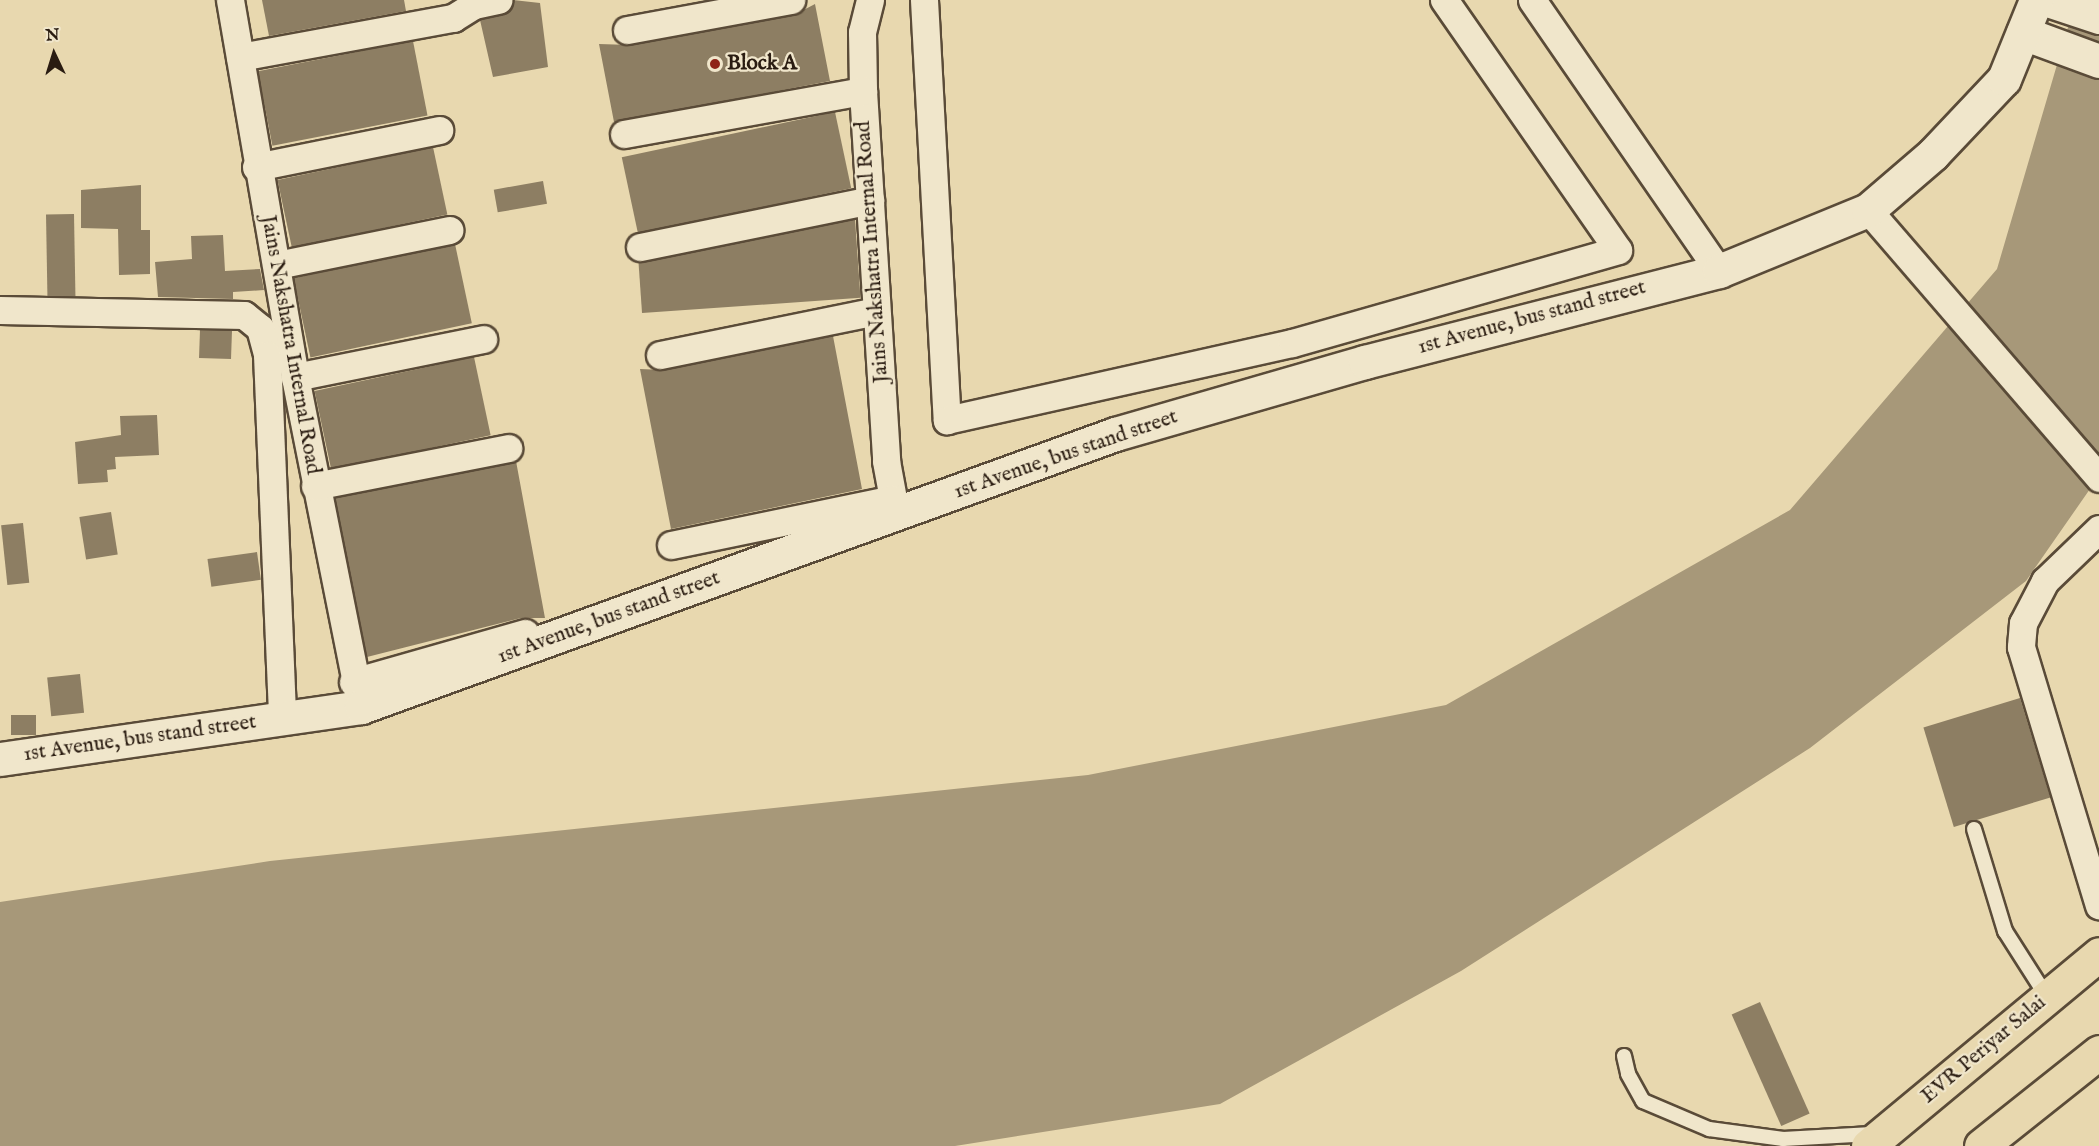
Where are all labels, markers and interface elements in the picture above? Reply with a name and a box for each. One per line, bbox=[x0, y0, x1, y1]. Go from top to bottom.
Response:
north arrow bbox=[24, 24, 84, 84]
text: N bbox=[45, 26, 60, 47]
place label: Block A bbox=[727, 51, 797, 77]
marker: Block A bbox=[708, 57, 722, 71]
street label: Jains Nakshatra Internal Road bbox=[851, 120, 895, 384]
street label: Jains Nakshatra Internal Road bbox=[255, 213, 325, 477]
street label: 1st Avenue, bus stand street bbox=[1415, 275, 1649, 361]
street label: 1st Avenue, bus stand street bbox=[951, 405, 1181, 505]
street label: 1st Avenue, bus stand street bbox=[494, 566, 724, 670]
street label: 1st Avenue, bus stand street bbox=[22, 710, 258, 768]
street label: EVR Periyar Salai bbox=[1916, 990, 2052, 1110]

